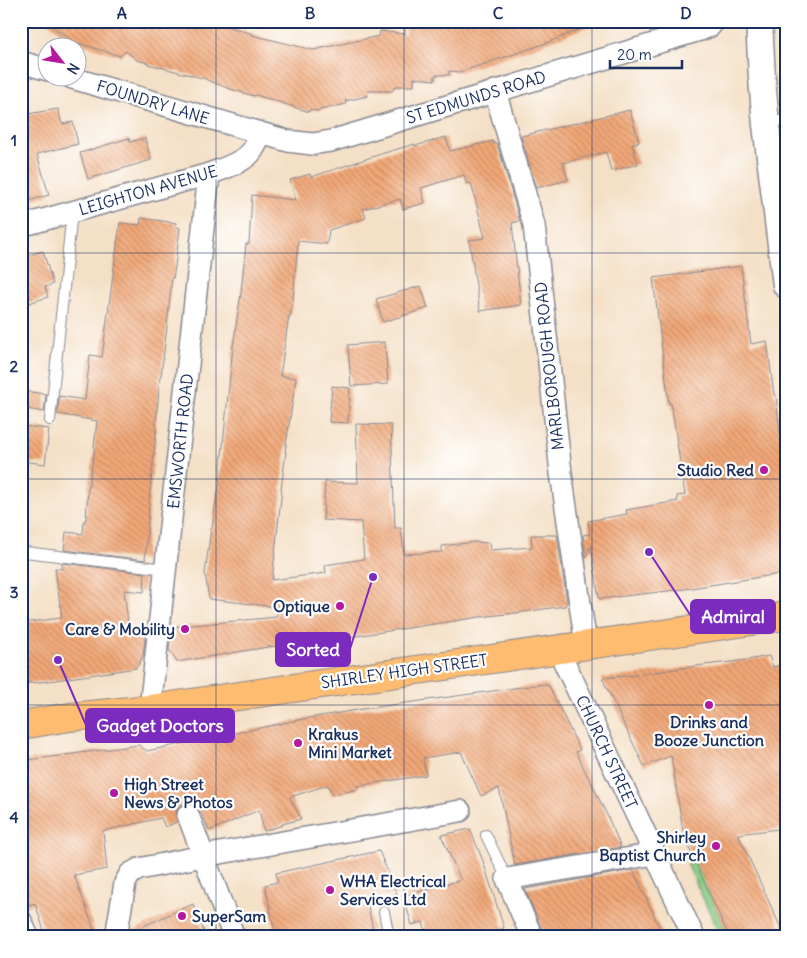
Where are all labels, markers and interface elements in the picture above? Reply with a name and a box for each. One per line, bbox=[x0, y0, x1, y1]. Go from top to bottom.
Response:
text: A bbox=[117, 3, 127, 23]
text: B bbox=[305, 3, 316, 23]
text: C bbox=[493, 3, 504, 23]
text: D bbox=[680, 3, 692, 23]
north arrow bbox=[38, 38, 88, 88]
scale bar bbox=[610, 38, 682, 70]
text: 20 m bbox=[617, 45, 652, 64]
text: N bbox=[63, 60, 83, 77]
street label: ST EDMUNDS ROAD bbox=[404, 66, 548, 128]
street label: FOUNDRY LANE bbox=[94, 75, 212, 129]
text: 1 bbox=[11, 130, 17, 150]
street label: LEIGHTON AVENUE bbox=[76, 161, 220, 219]
street label: MARLBOROUGH ROAD bbox=[530, 281, 568, 451]
text: 2 bbox=[10, 356, 19, 376]
street label: EMSWORTH ROAD bbox=[163, 372, 197, 510]
place label: Studio Red bbox=[677, 460, 755, 480]
marker: Studio Red bbox=[758, 464, 770, 476]
text: 3 bbox=[9, 582, 19, 602]
place label: Optique bbox=[273, 596, 330, 617]
marker: Optique bbox=[334, 600, 346, 612]
callout: Admiral bbox=[691, 600, 775, 633]
text: Admiral bbox=[701, 605, 765, 628]
place label: Care & Mobility bbox=[65, 619, 175, 640]
marker: Care & Mobility bbox=[179, 623, 191, 635]
callout: Sorted bbox=[276, 633, 350, 666]
text: Sorted bbox=[286, 638, 340, 661]
street label: SHIRLEY HIGH STREET bbox=[319, 649, 489, 693]
street label: CHURCH STREET bbox=[572, 692, 642, 812]
marker: Drinks and Booze Junction bbox=[703, 699, 715, 711]
callout: Gadget Doctors bbox=[86, 709, 234, 742]
place label: Drinks and Booze Junction bbox=[654, 712, 764, 750]
text: Gadget Doctors bbox=[96, 714, 224, 737]
place label: Krakus Mini Market bbox=[308, 724, 392, 762]
marker: Krakus Mini Market bbox=[292, 737, 304, 749]
place label: High Street News & Photos bbox=[124, 774, 233, 812]
marker: High Street News & Photos bbox=[108, 787, 120, 799]
text: 4 bbox=[9, 807, 19, 827]
place label: Shirley Baptist Church bbox=[599, 827, 706, 866]
marker: Shirley Baptist Church bbox=[710, 840, 722, 852]
place label: WHA Electrical Services Ltd bbox=[340, 871, 446, 909]
marker: WHA Electrical Services Ltd bbox=[324, 884, 336, 896]
place label: SuperSam bbox=[192, 906, 266, 927]
marker: SuperSam bbox=[176, 910, 188, 922]

